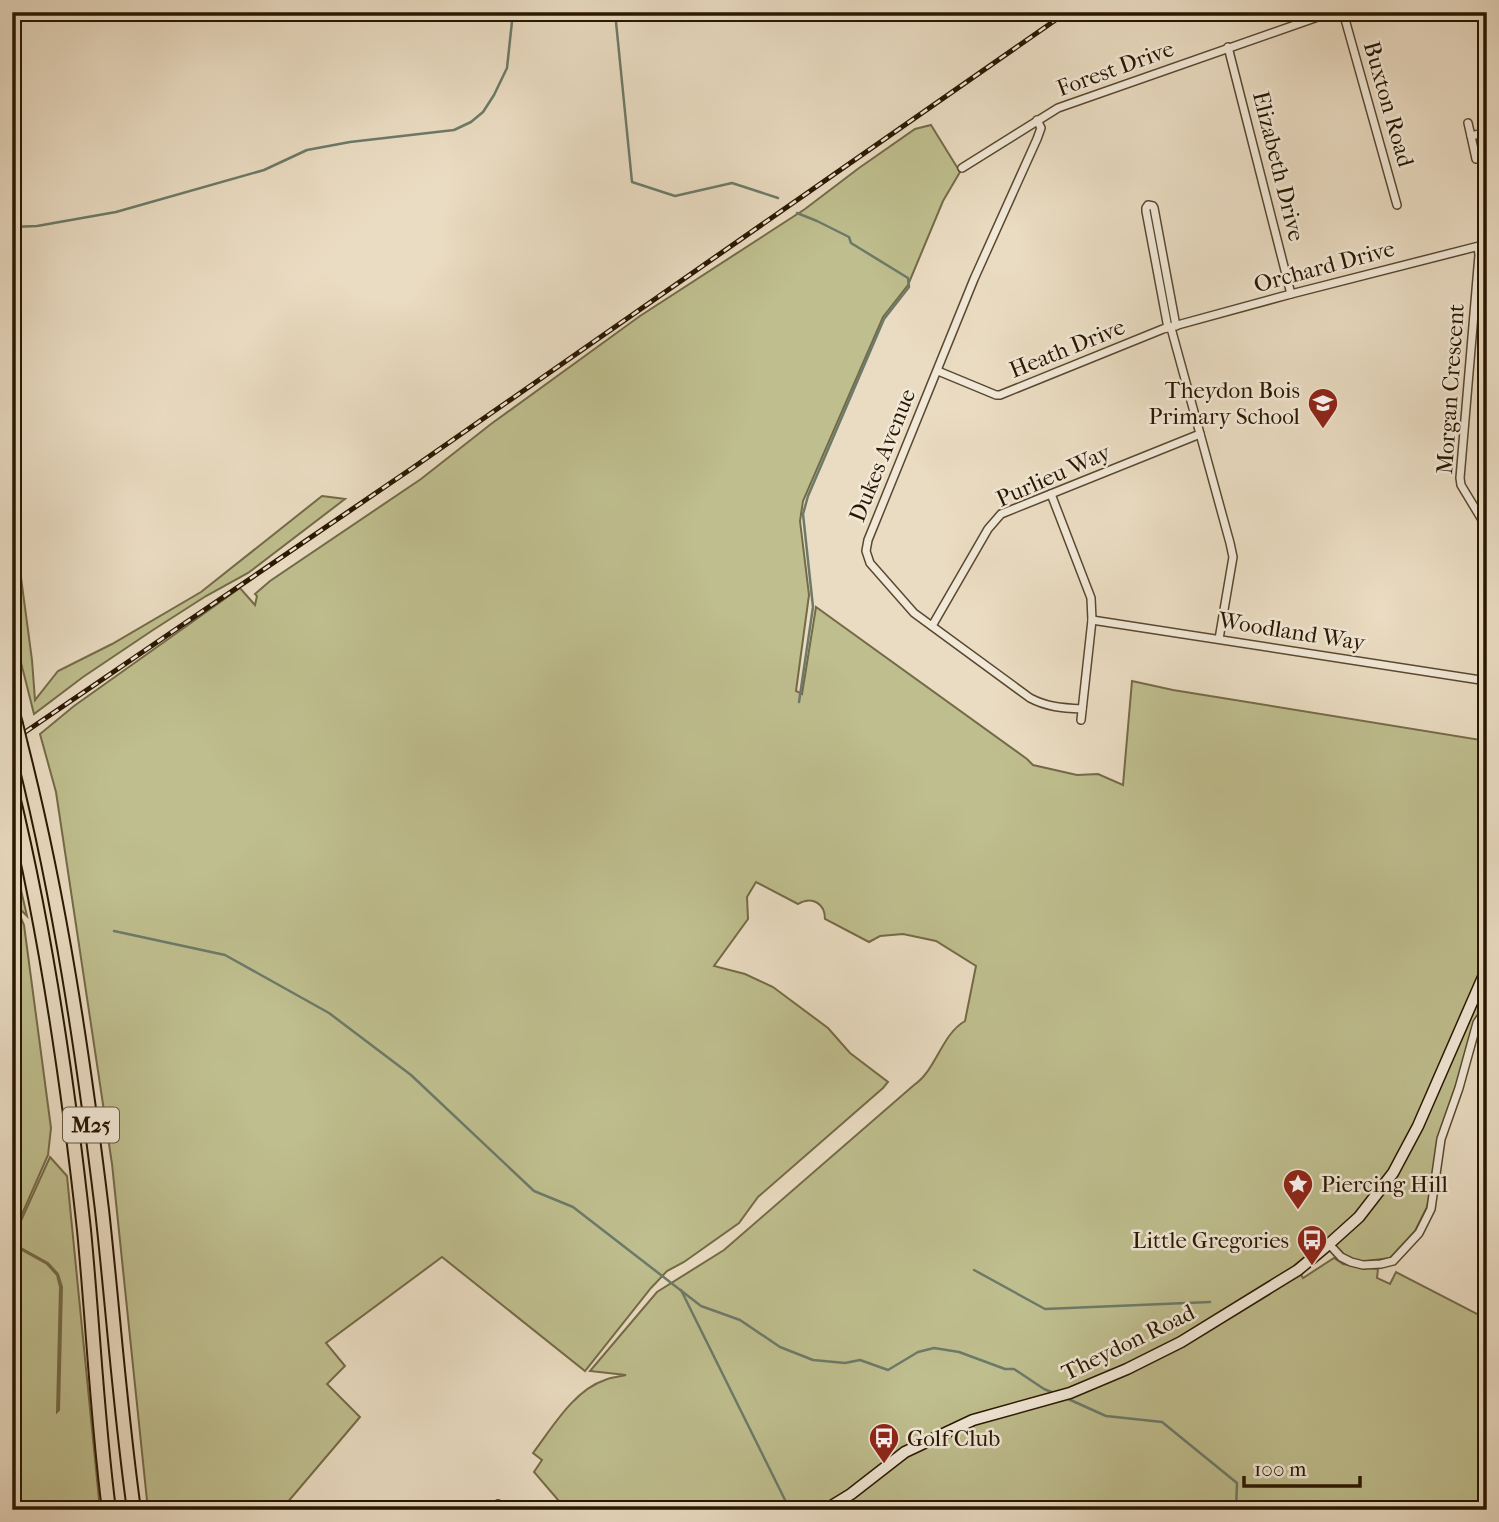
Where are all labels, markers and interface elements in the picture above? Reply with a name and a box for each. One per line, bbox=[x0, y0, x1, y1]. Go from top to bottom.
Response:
street label: Forest Drive bbox=[1053, 35, 1177, 102]
street label: Buxton Road bbox=[1358, 38, 1419, 170]
street label: Elizabeth Drive bbox=[1247, 88, 1310, 244]
street label: Orchard Drive bbox=[1251, 235, 1397, 298]
street label: Morgan Crescent bbox=[1431, 303, 1470, 475]
street label: Heath Drive bbox=[1005, 313, 1129, 384]
place label: Theydon Bois Primary School bbox=[1149, 377, 1301, 430]
street label: Dukes Avenue bbox=[844, 385, 921, 526]
school or university icon: Theydon Bois Primary School bbox=[1306, 386, 1340, 430]
street label: Purlieu Way bbox=[992, 438, 1115, 513]
street label: Woodland Way bbox=[1216, 606, 1368, 657]
road number: M25 bbox=[63, 1108, 119, 1142]
place icon: Piercing Hill bbox=[1281, 1167, 1315, 1211]
place label: Piercing Hill bbox=[1321, 1171, 1448, 1198]
bus stop icon: Little Gregories bbox=[1295, 1223, 1329, 1267]
place label: Little Gregories bbox=[1132, 1227, 1289, 1254]
street label: Theydon Road bbox=[1057, 1298, 1200, 1386]
bus stop icon: Golf Club bbox=[867, 1421, 901, 1465]
place label: Golf Club bbox=[907, 1425, 1000, 1452]
scale bar bbox=[1244, 1445, 1359, 1489]
text: 100 m bbox=[1254, 1457, 1307, 1481]

